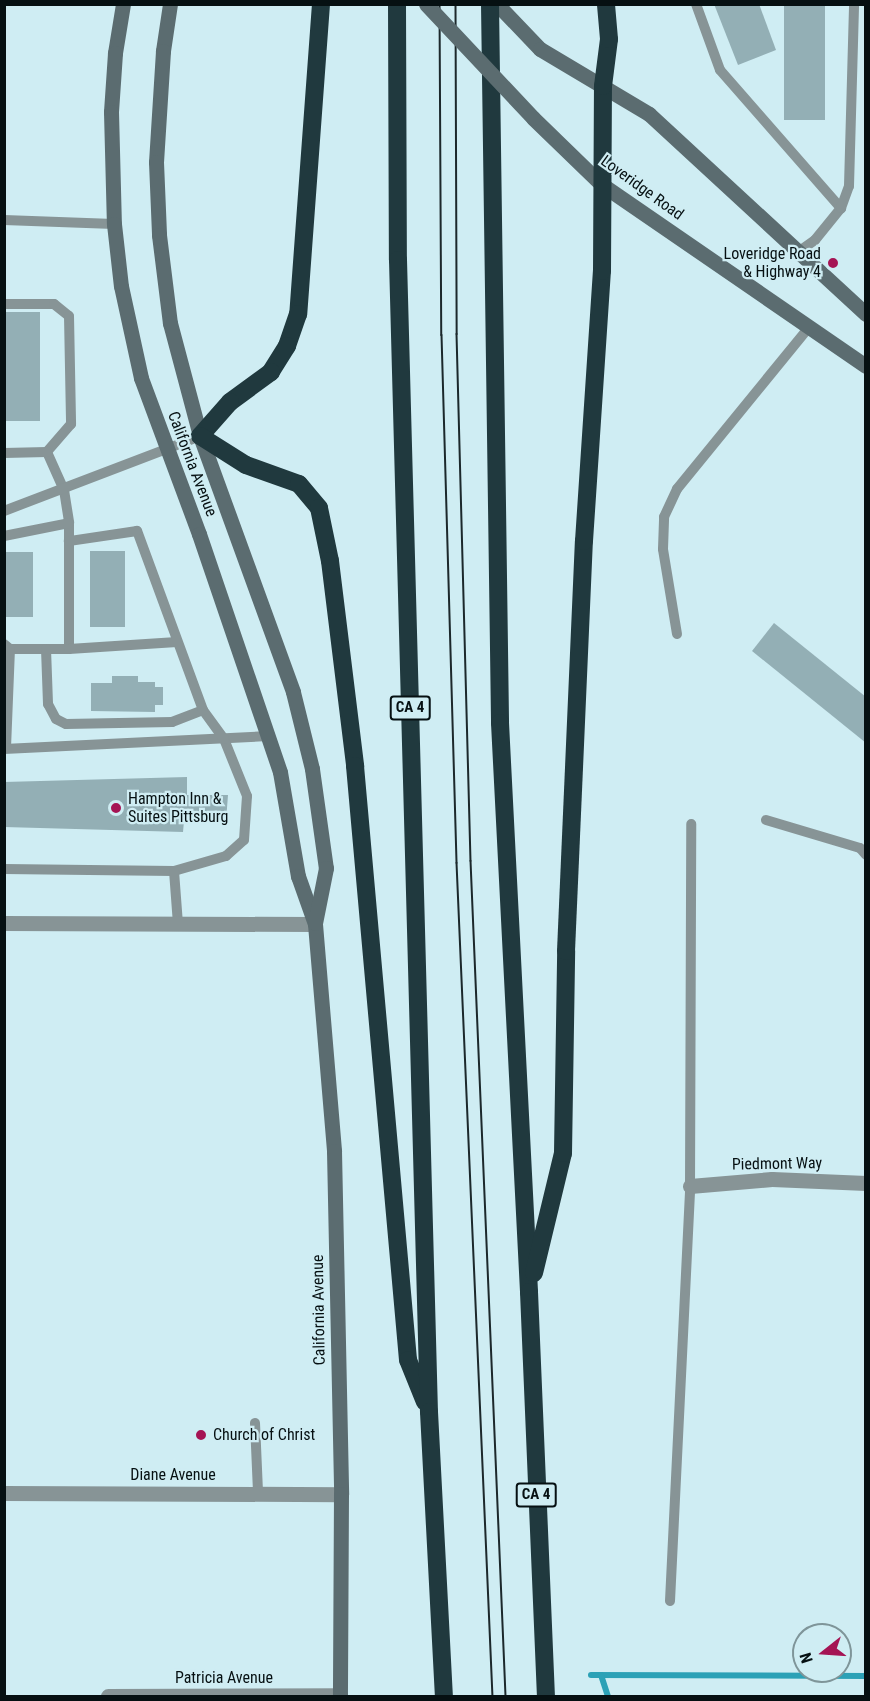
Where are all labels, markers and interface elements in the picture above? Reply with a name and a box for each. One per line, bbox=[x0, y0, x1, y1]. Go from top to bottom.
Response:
street label: Loveridge Road bbox=[597, 152, 687, 224]
place label: Loveridge Road & Highway 4 bbox=[724, 244, 821, 282]
marker: Loveridge Road & Highway 4 bbox=[826, 256, 840, 270]
street label: California Avenue bbox=[163, 409, 221, 519]
road number: CA 4 bbox=[389, 696, 431, 720]
place label: Hampton Inn & Suites Pittsburg bbox=[128, 789, 228, 827]
marker: Hampton Inn & Suites Pittsburg bbox=[109, 801, 123, 815]
street label: Piedmont Way bbox=[732, 1154, 822, 1174]
street label: California Avenue bbox=[308, 1254, 330, 1366]
place label: Church of Christ bbox=[213, 1425, 315, 1445]
marker: Church of Christ bbox=[194, 1428, 208, 1442]
street label: Diane Avenue bbox=[130, 1465, 216, 1485]
road number: CA 4 bbox=[515, 1483, 557, 1507]
north arrow bbox=[792, 1623, 852, 1683]
text: N bbox=[796, 1650, 817, 1665]
street label: Patricia Avenue bbox=[175, 1668, 273, 1688]

